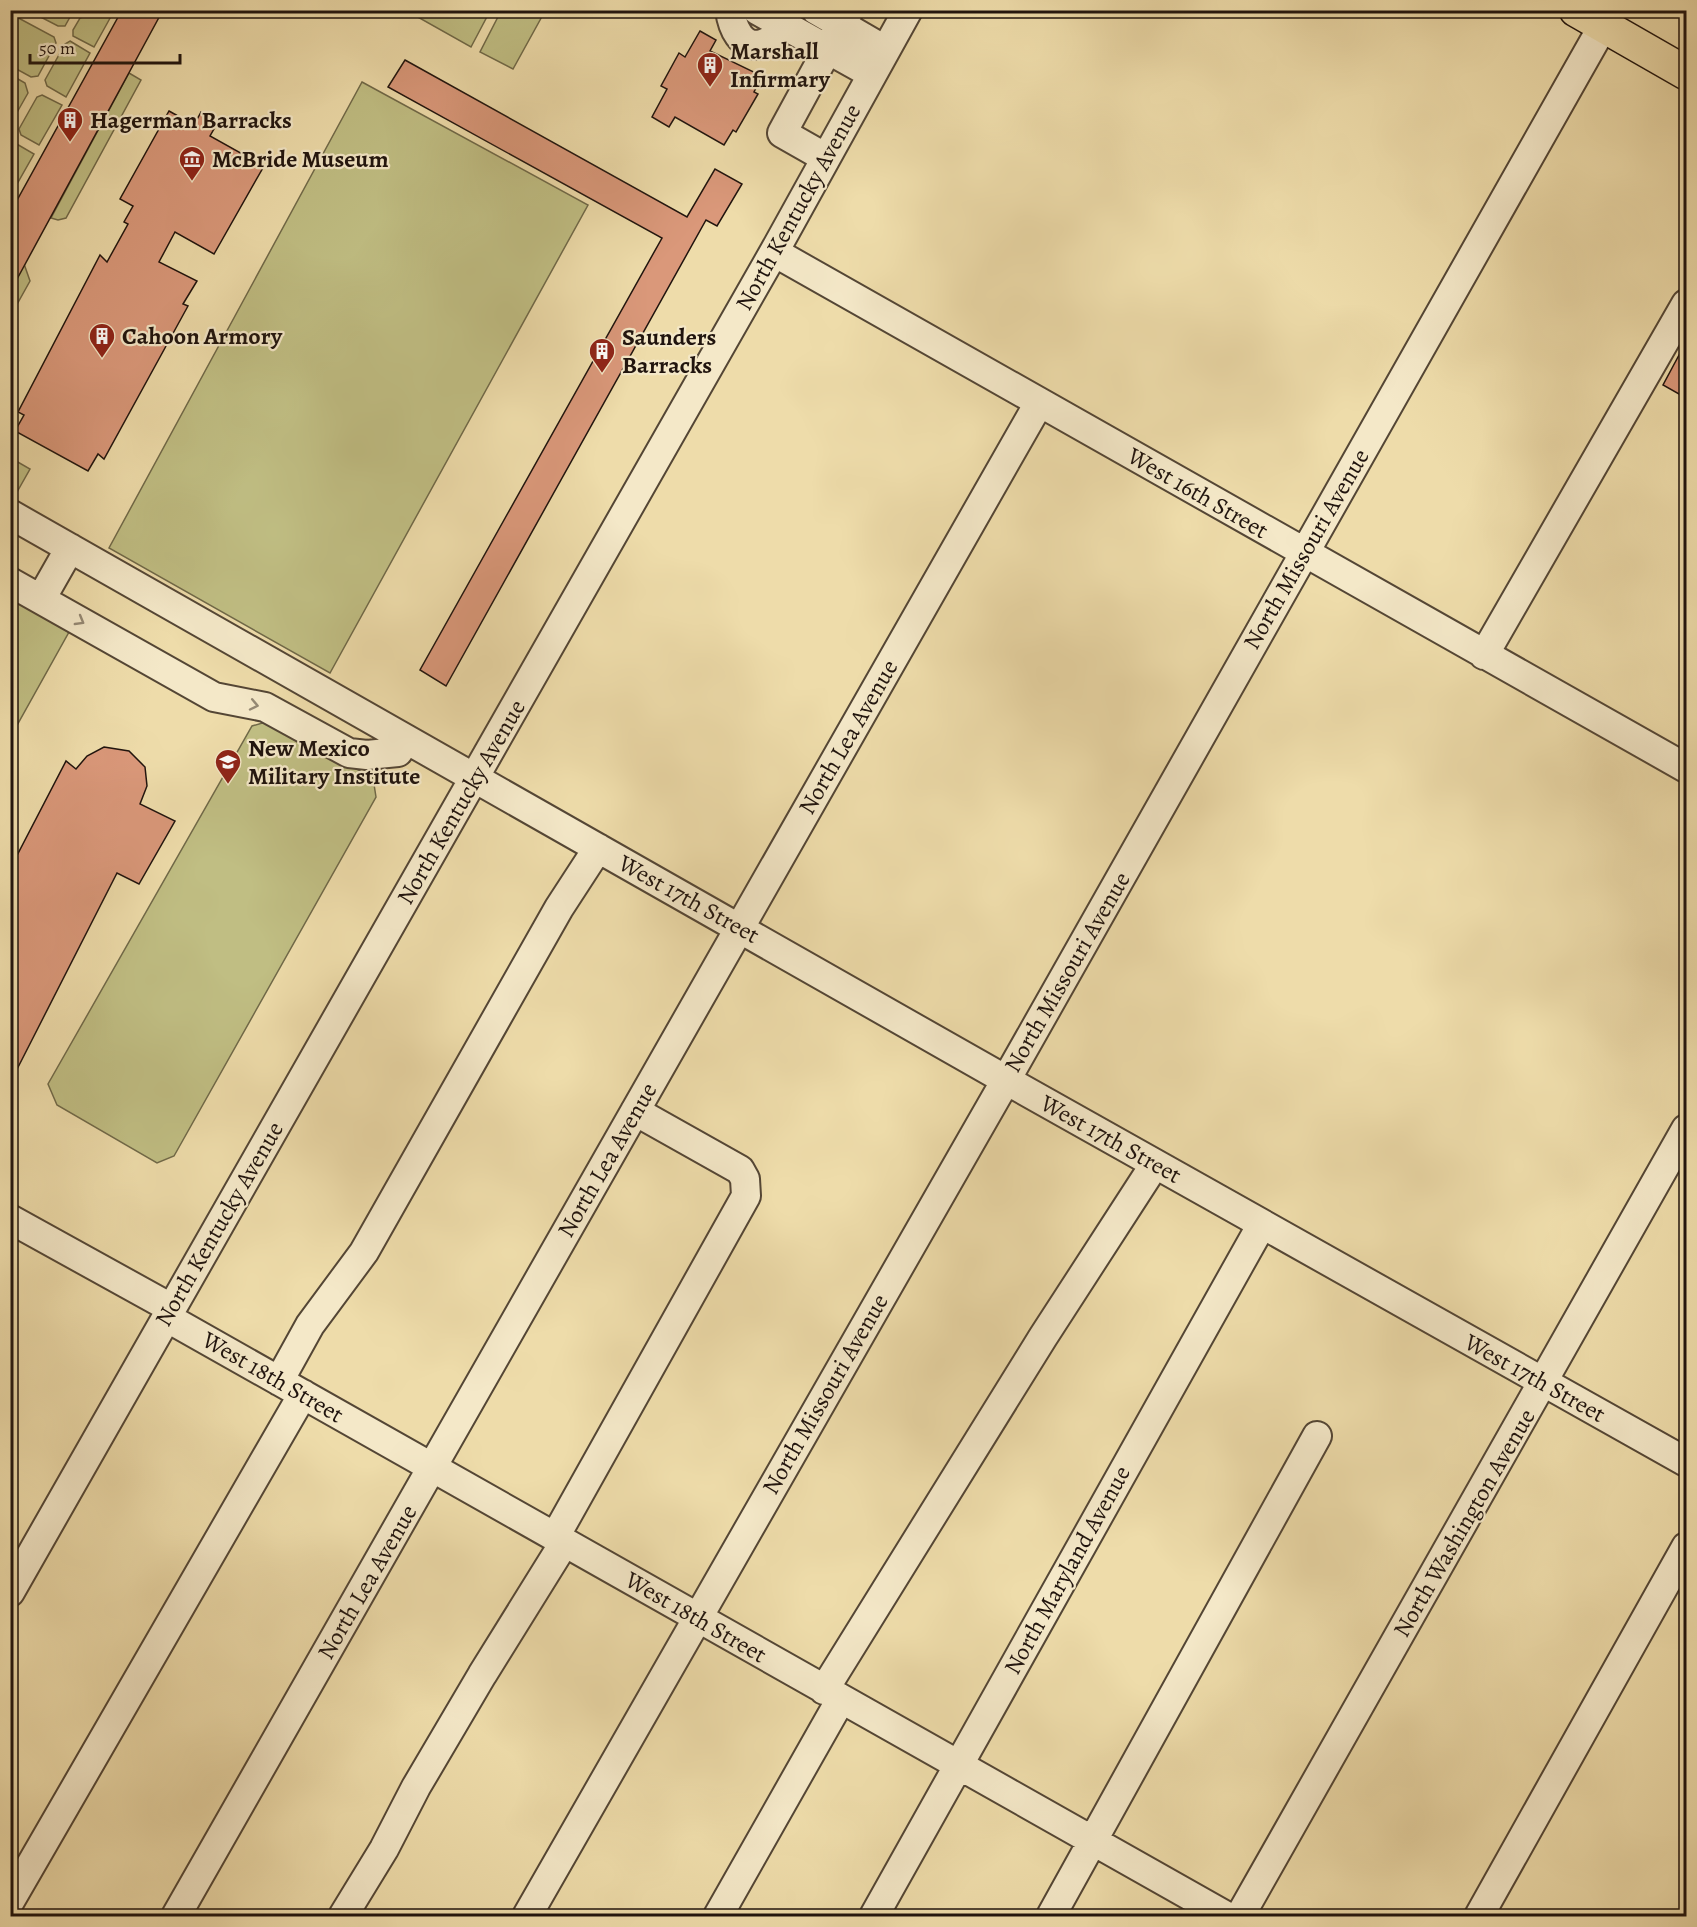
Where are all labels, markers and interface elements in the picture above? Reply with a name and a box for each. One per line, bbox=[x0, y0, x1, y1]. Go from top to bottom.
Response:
scale bar bbox=[30, 27, 180, 65]
place label: Marshall Infirmary bbox=[730, 35, 831, 95]
text: 50 m bbox=[39, 36, 75, 60]
building icon: Marshall Infirmary bbox=[695, 50, 725, 88]
street label: North Kentucky Avenue bbox=[728, 98, 868, 316]
place label: Hagerman Barracks bbox=[90, 104, 292, 136]
building icon: Hagerman Barracks bbox=[55, 105, 85, 143]
place label: McBride Museum bbox=[212, 143, 389, 175]
museum icon: McBride Museum bbox=[177, 144, 207, 182]
place label: Cahoon Armory bbox=[122, 320, 283, 352]
building icon: Cahoon Armory bbox=[87, 321, 117, 359]
place label: Saunders Barracks bbox=[622, 321, 716, 381]
building icon: Saunders Barracks bbox=[587, 336, 617, 374]
street label: West 16th Street bbox=[1121, 439, 1274, 546]
street label: North Missouri Avenue bbox=[1235, 443, 1377, 655]
one-way arrow bbox=[74, 614, 84, 625]
street label: North Lea Avenue bbox=[791, 654, 905, 820]
street label: North Kentucky Avenue bbox=[389, 694, 533, 910]
one-way arrow bbox=[249, 698, 259, 711]
place label: New Mexico Military Institute bbox=[248, 732, 420, 792]
school or university icon: New Mexico Military Institute bbox=[213, 747, 243, 785]
street label: West 17th Street bbox=[612, 847, 765, 951]
street label: North Missouri Avenue bbox=[996, 866, 1138, 1078]
street label: North Lea Avenue bbox=[550, 1077, 664, 1243]
street label: West 17th Street bbox=[1034, 1087, 1187, 1191]
street label: North Kentucky Avenue bbox=[147, 1116, 291, 1332]
street label: North Missouri Avenue bbox=[754, 1288, 896, 1500]
street label: West 18th Street bbox=[196, 1323, 349, 1430]
street label: West 17th Street bbox=[1458, 1326, 1611, 1430]
street label: North Washington Avenue bbox=[1385, 1403, 1543, 1643]
street label: North Maryland Avenue bbox=[996, 1460, 1138, 1680]
street label: North Lea Avenue bbox=[310, 1499, 424, 1665]
street label: West 18th Street bbox=[619, 1563, 772, 1670]

